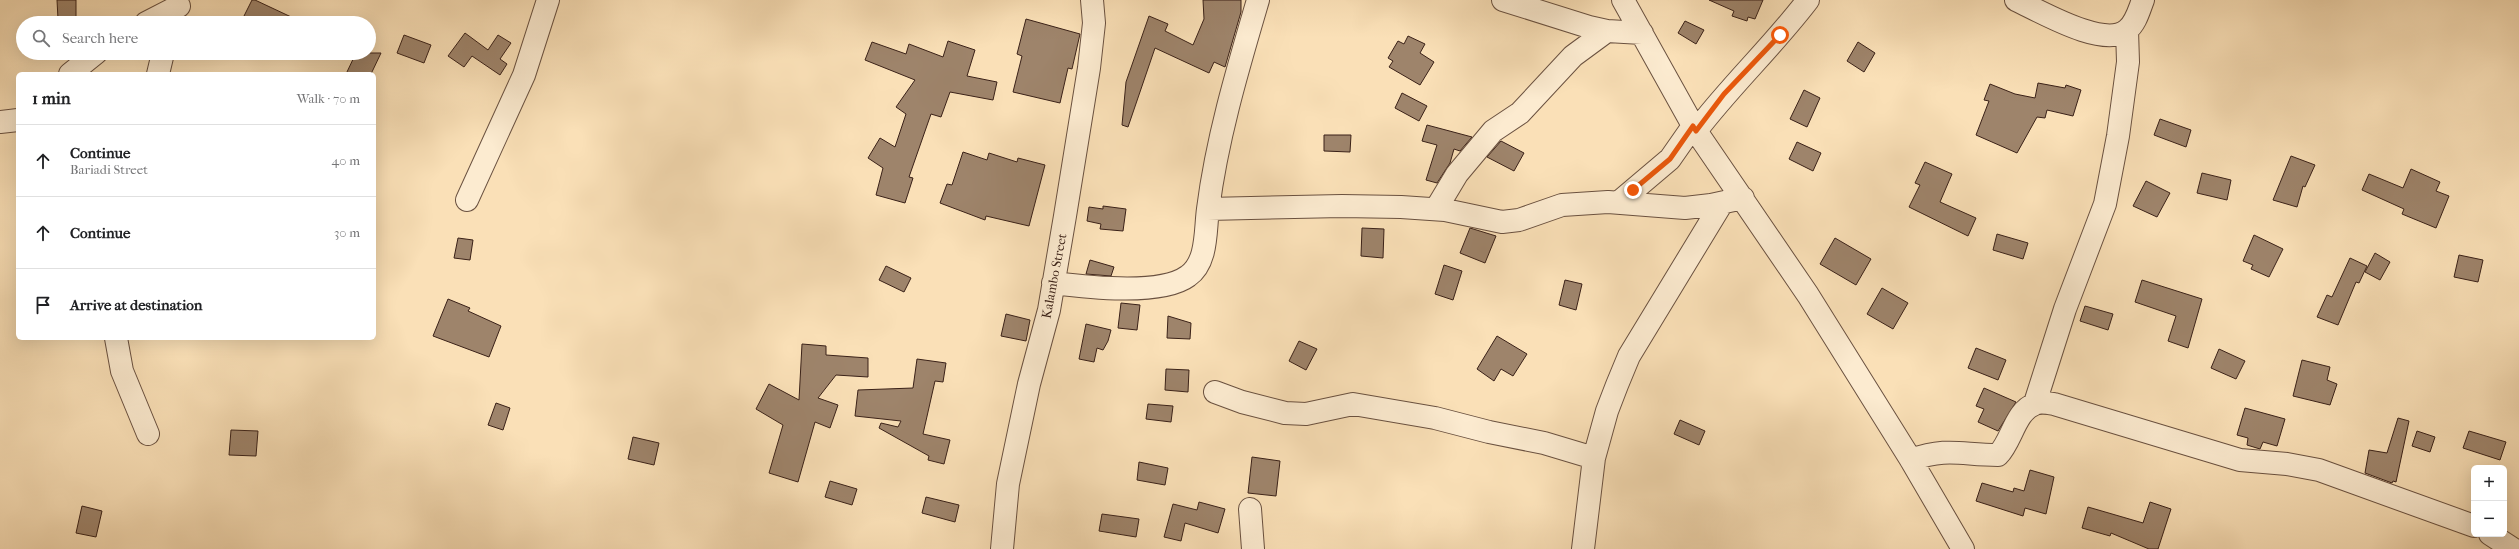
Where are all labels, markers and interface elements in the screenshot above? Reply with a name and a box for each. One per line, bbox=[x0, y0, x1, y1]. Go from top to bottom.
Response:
search box bbox=[16, 16, 376, 60]
route start bbox=[1771, 26, 1789, 44]
icon: search bbox=[30, 27, 52, 49]
text: Search here bbox=[62, 29, 138, 47]
text: 1 min bbox=[32, 88, 71, 108]
text: Walk · 70 m bbox=[297, 91, 360, 106]
text: Continue bbox=[70, 144, 130, 162]
icon: ahead bbox=[32, 150, 54, 172]
text: 40 m bbox=[332, 153, 360, 168]
text: Bariadi Street bbox=[70, 162, 148, 177]
route end bbox=[1624, 181, 1642, 199]
icon: ahead bbox=[32, 222, 54, 244]
text: Continue bbox=[70, 224, 130, 242]
text: 30 m bbox=[334, 225, 360, 240]
street label: Kalambo Street bbox=[1038, 232, 1070, 320]
icon: arrive bbox=[32, 294, 54, 316]
text: Arrive at destination bbox=[70, 296, 202, 314]
map controls bbox=[2471, 465, 2507, 537]
button: + bbox=[2471, 465, 2507, 501]
button: − bbox=[2471, 501, 2507, 537]

